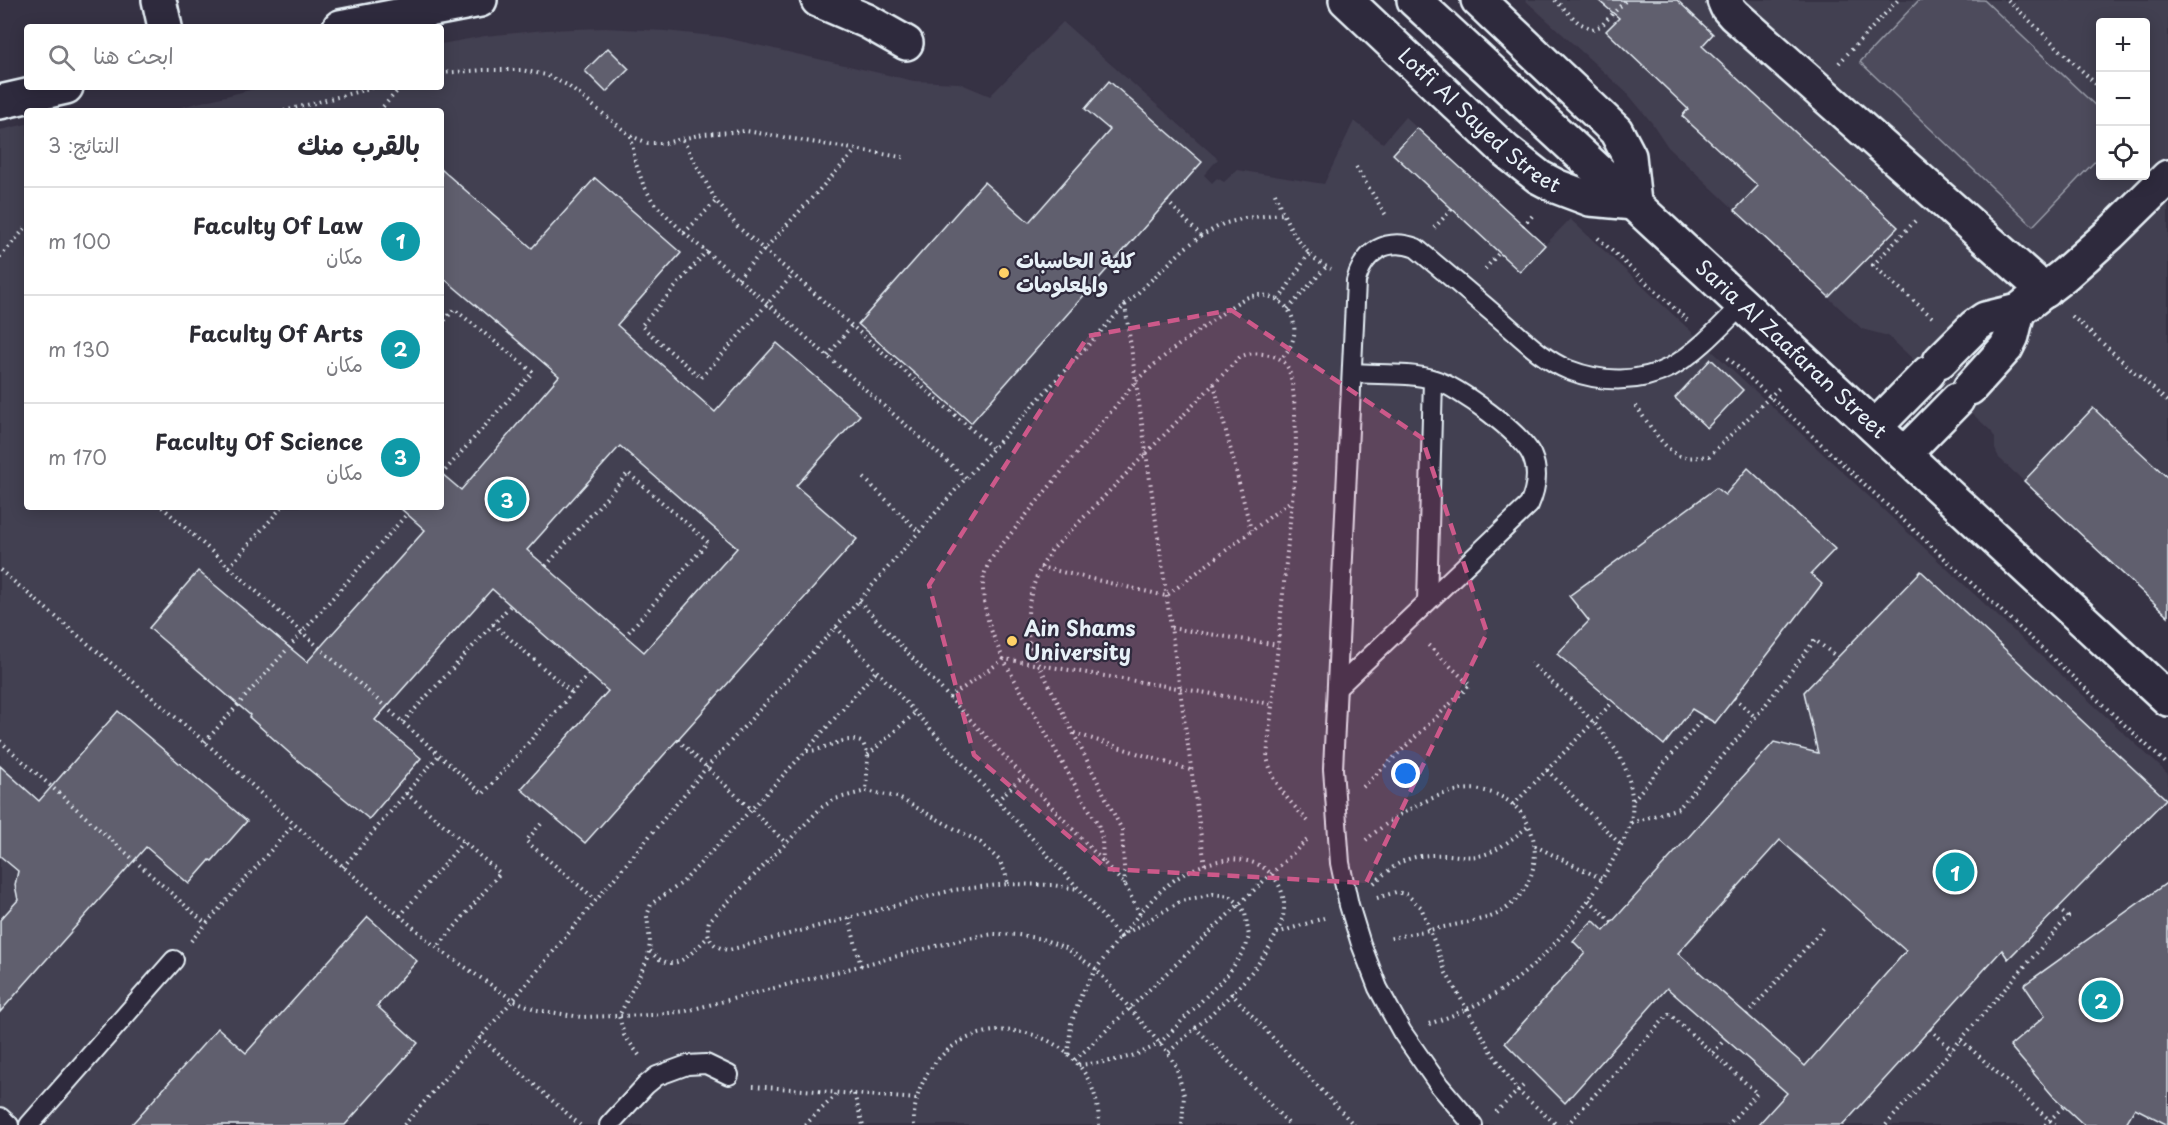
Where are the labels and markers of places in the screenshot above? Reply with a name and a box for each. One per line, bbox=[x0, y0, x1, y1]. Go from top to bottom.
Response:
place label: كلية الحاسبات والمعلومات bbox=[1016, 243, 1136, 299]
marker: كلية الحاسبات والمعلومات bbox=[997, 266, 1011, 280]
pin: 3 bbox=[488, 476, 526, 522]
place label: Ain Shams University bbox=[1024, 611, 1136, 667]
marker: Ain Shams University bbox=[1005, 634, 1019, 648]
pin: 1 bbox=[1936, 850, 1974, 894]
pin: 2 bbox=[2082, 978, 2120, 1022]

